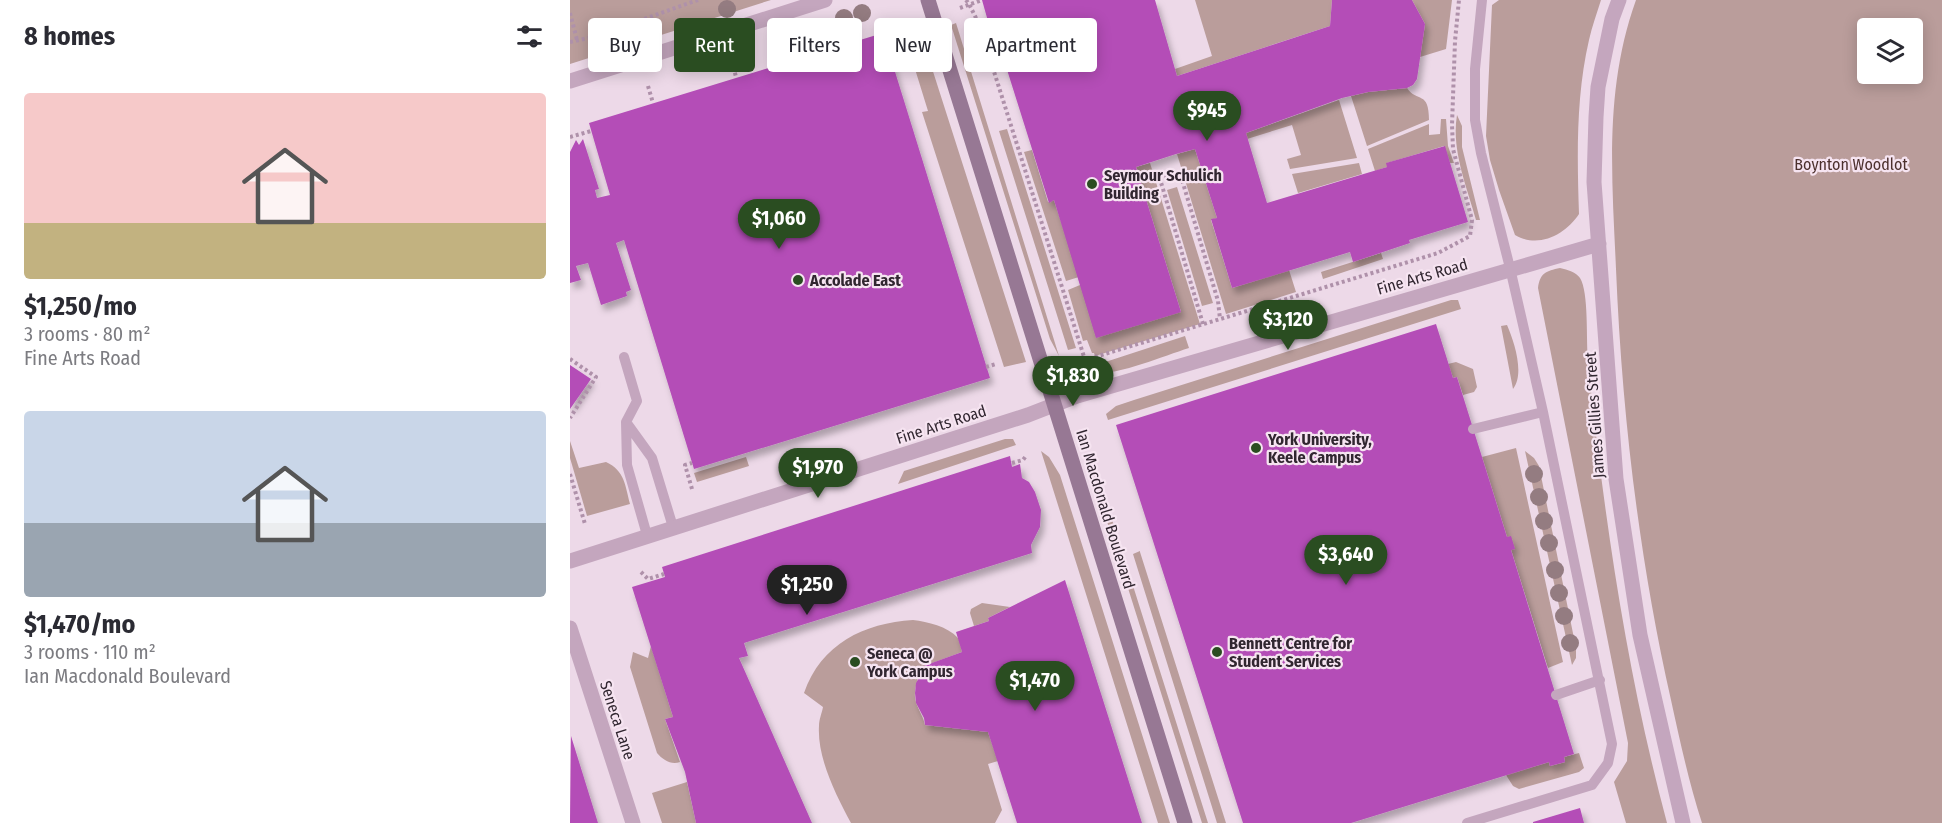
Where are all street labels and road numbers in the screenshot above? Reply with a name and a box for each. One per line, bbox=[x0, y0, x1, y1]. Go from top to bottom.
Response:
street label: Fine Arts Road bbox=[1375, 254, 1470, 299]
street label: James Gillies Street bbox=[1581, 350, 1608, 479]
street label: Fine Arts Road bbox=[894, 401, 989, 448]
street label: Ian Macdonald Boulevard bbox=[1072, 427, 1139, 591]
street label: Seneca Lane bbox=[596, 678, 639, 762]

